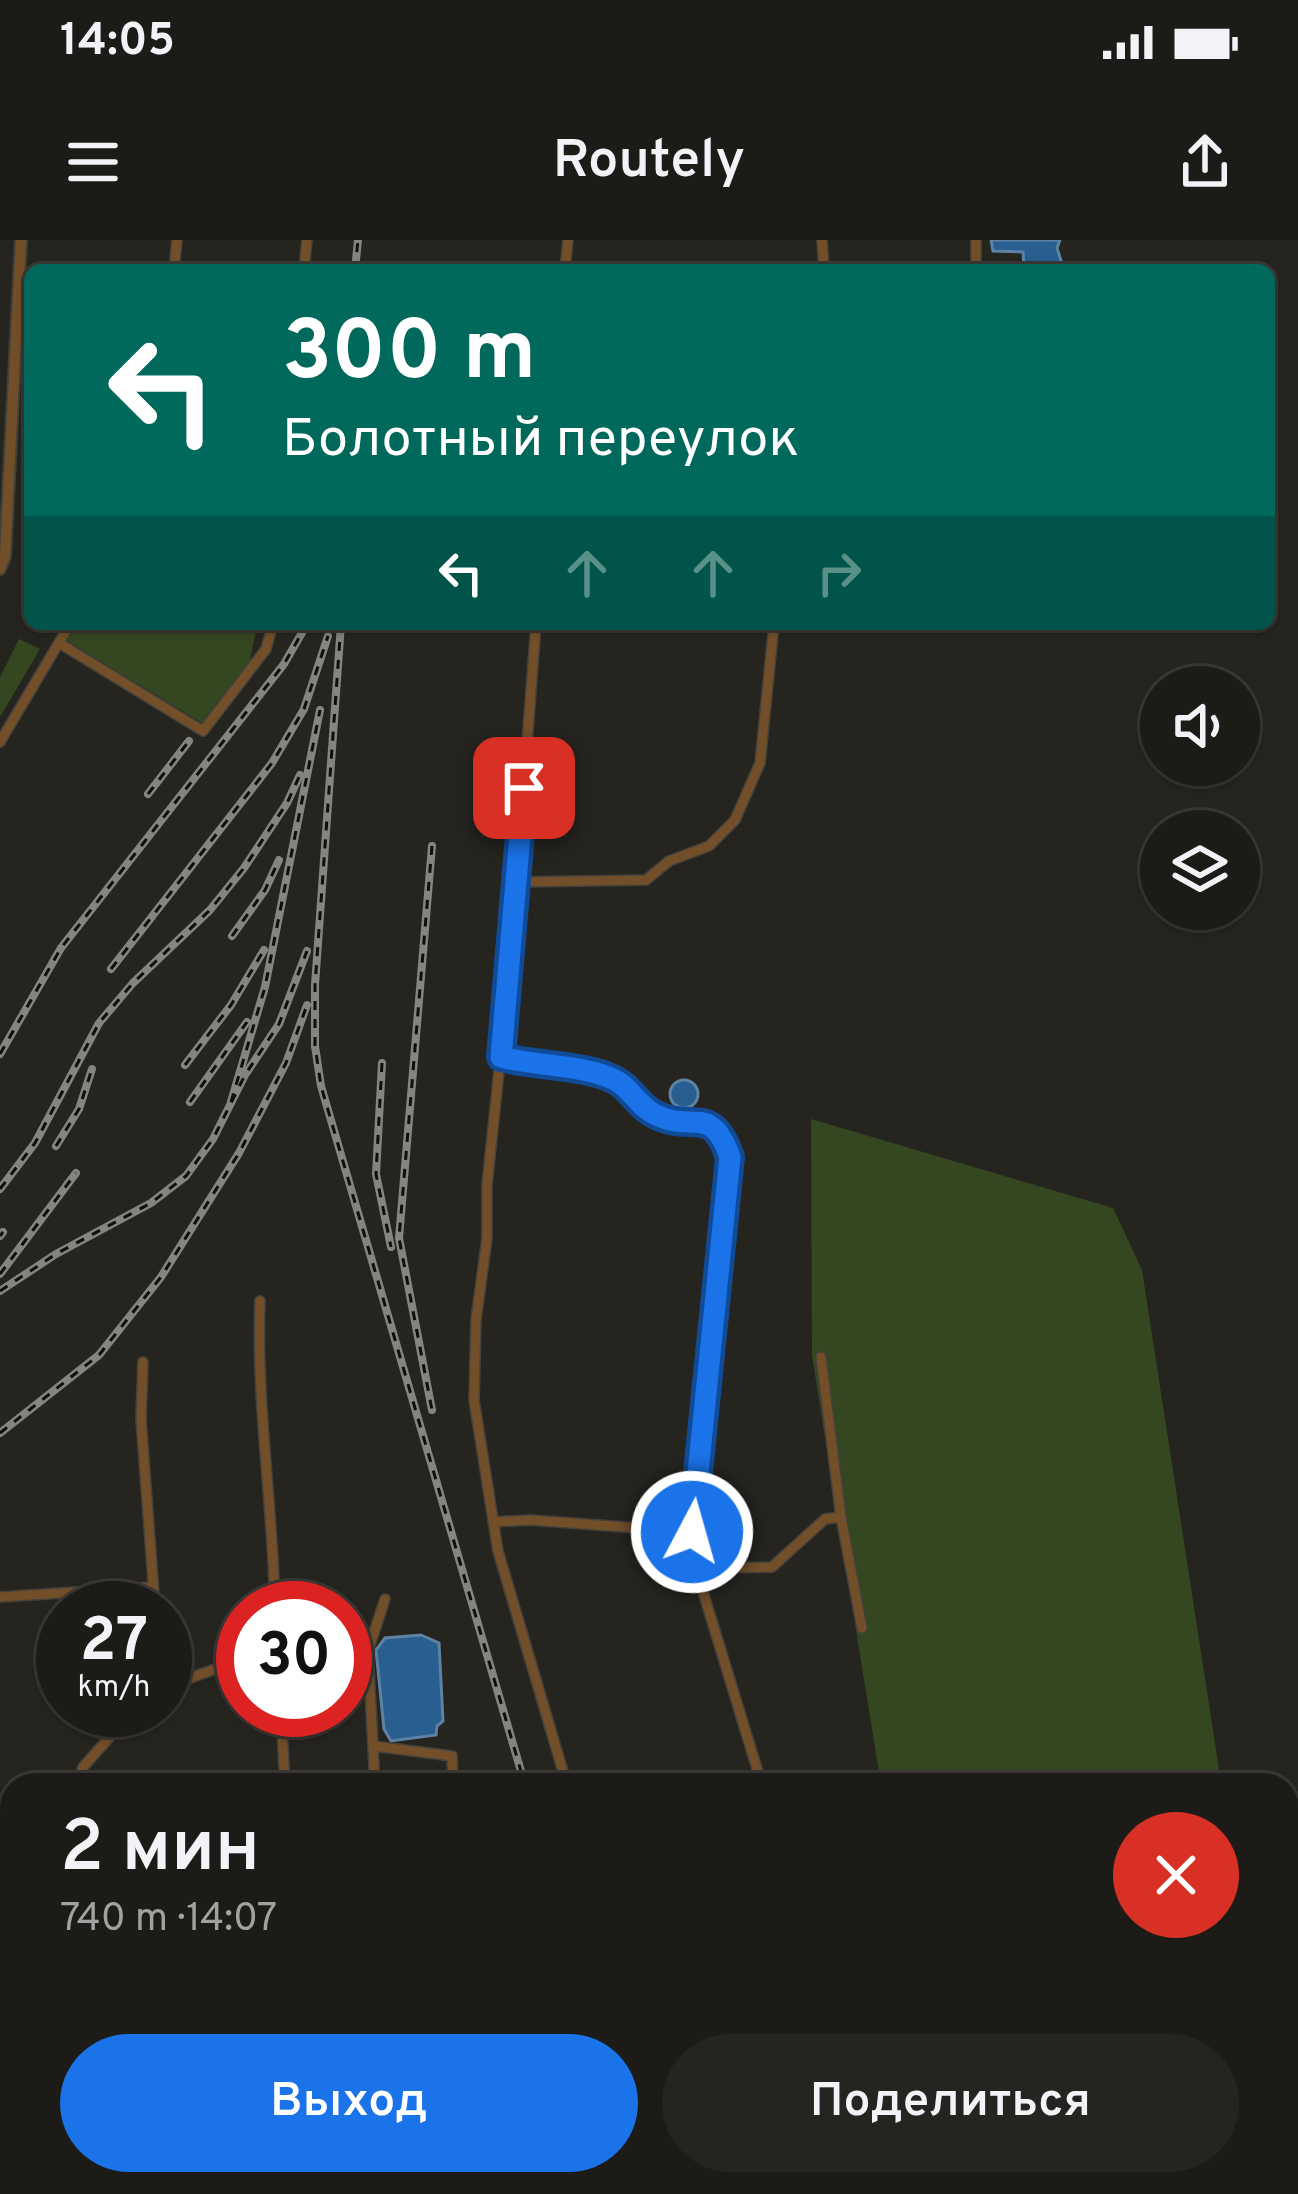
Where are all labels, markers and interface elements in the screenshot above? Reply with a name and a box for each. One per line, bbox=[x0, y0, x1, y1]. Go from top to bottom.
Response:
text: 14:05 bbox=[60, 14, 175, 71]
text: Routely bbox=[553, 128, 745, 197]
icon: menu bbox=[60, 129, 126, 195]
icon: share bbox=[1172, 129, 1238, 195]
text: 300 m bbox=[282, 303, 536, 409]
icon: left bbox=[84, 312, 240, 468]
text: Болотный переулок bbox=[282, 407, 799, 476]
icon: left bbox=[428, 540, 494, 606]
icon: ahead bbox=[554, 540, 620, 606]
icon: ahead bbox=[680, 540, 746, 606]
icon: right bbox=[806, 540, 872, 606]
map controls bbox=[1140, 666, 1260, 930]
button: sound bbox=[1140, 666, 1260, 786]
pin bbox=[473, 737, 575, 839]
icon: arrive bbox=[491, 755, 557, 821]
button: layers bbox=[1140, 810, 1260, 930]
position arrow bbox=[629, 1469, 755, 1595]
speed limit sign: 30 bbox=[216, 1581, 372, 1737]
text: 27 bbox=[80, 1606, 148, 1682]
text: km/h bbox=[78, 1670, 150, 1707]
text: 2 мин bbox=[60, 1805, 260, 1897]
button: close bbox=[1113, 1812, 1239, 1938]
text: 740 m · 14:07 bbox=[60, 1896, 277, 1945]
button: Выход bbox=[60, 2034, 638, 2172]
button: Поделиться bbox=[662, 2034, 1239, 2172]

